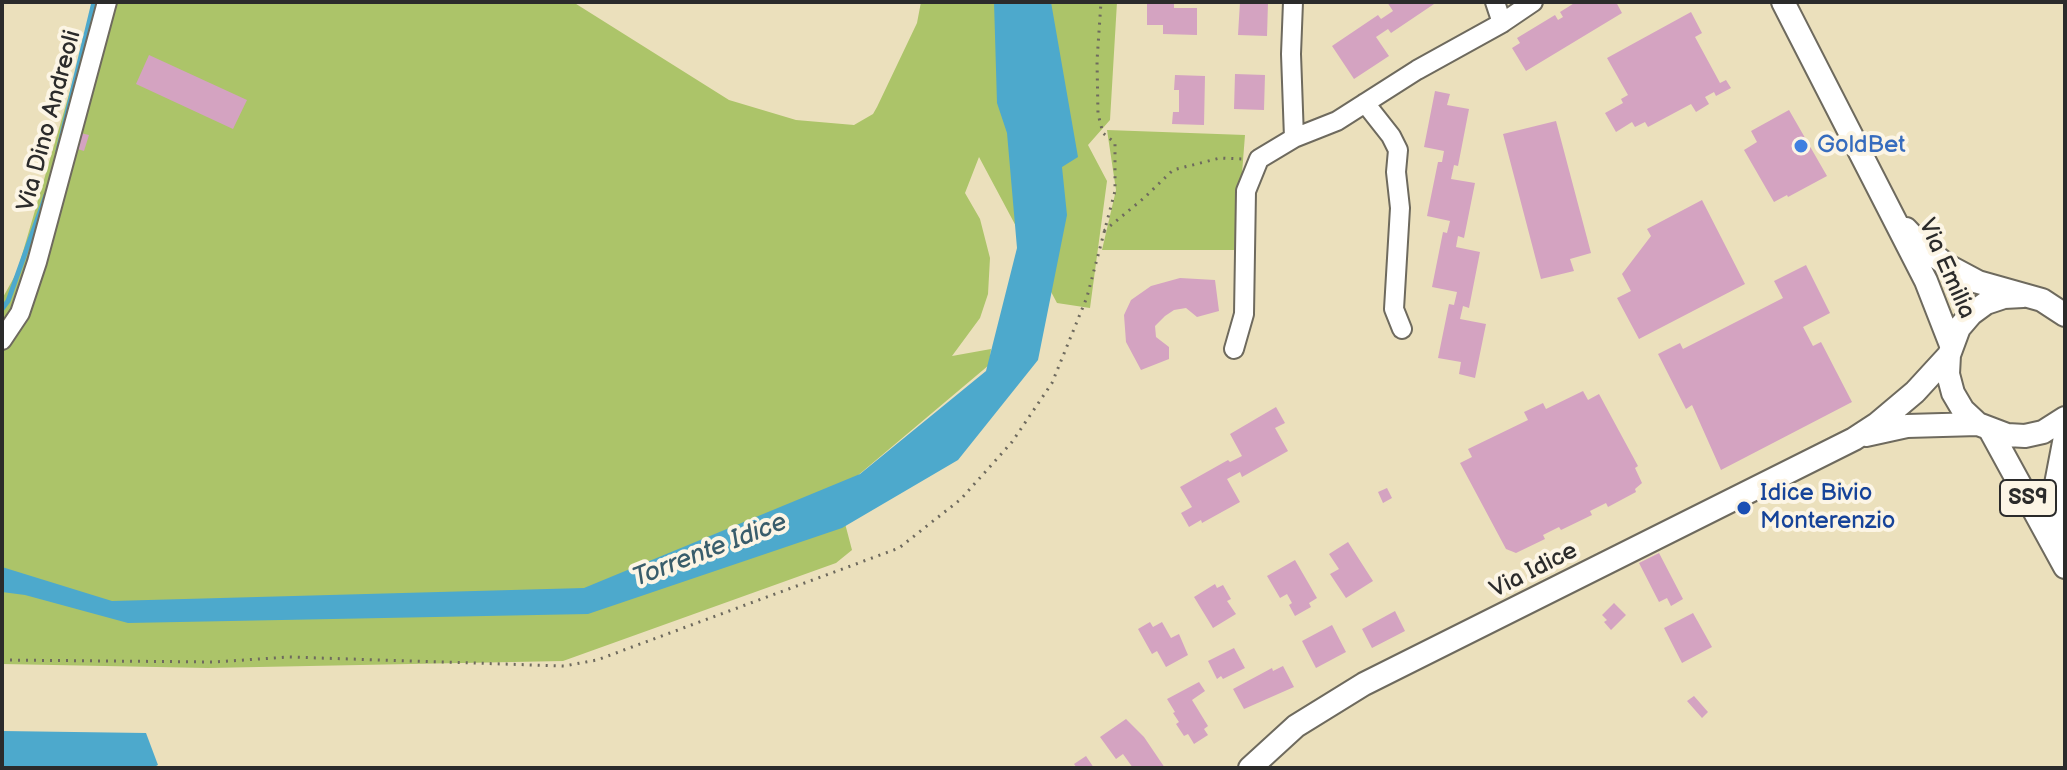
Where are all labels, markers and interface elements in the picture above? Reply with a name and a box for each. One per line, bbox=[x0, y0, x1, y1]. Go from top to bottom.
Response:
street label: Via Dino Andreoli bbox=[12, 27, 88, 215]
place label: GoldBet bbox=[1817, 132, 1906, 160]
marker: GoldBet bbox=[1792, 137, 1810, 155]
street label: Via Emilia bbox=[1911, 215, 1981, 323]
place label: Idice Bivio Monterenzio bbox=[1760, 480, 1895, 536]
road number: SS9 bbox=[2000, 480, 2056, 516]
marker: Idice Bivio Monterenzio bbox=[1735, 499, 1753, 517]
water label: Torrente Idice bbox=[628, 507, 792, 595]
street label: Via Idice bbox=[1485, 537, 1583, 605]

